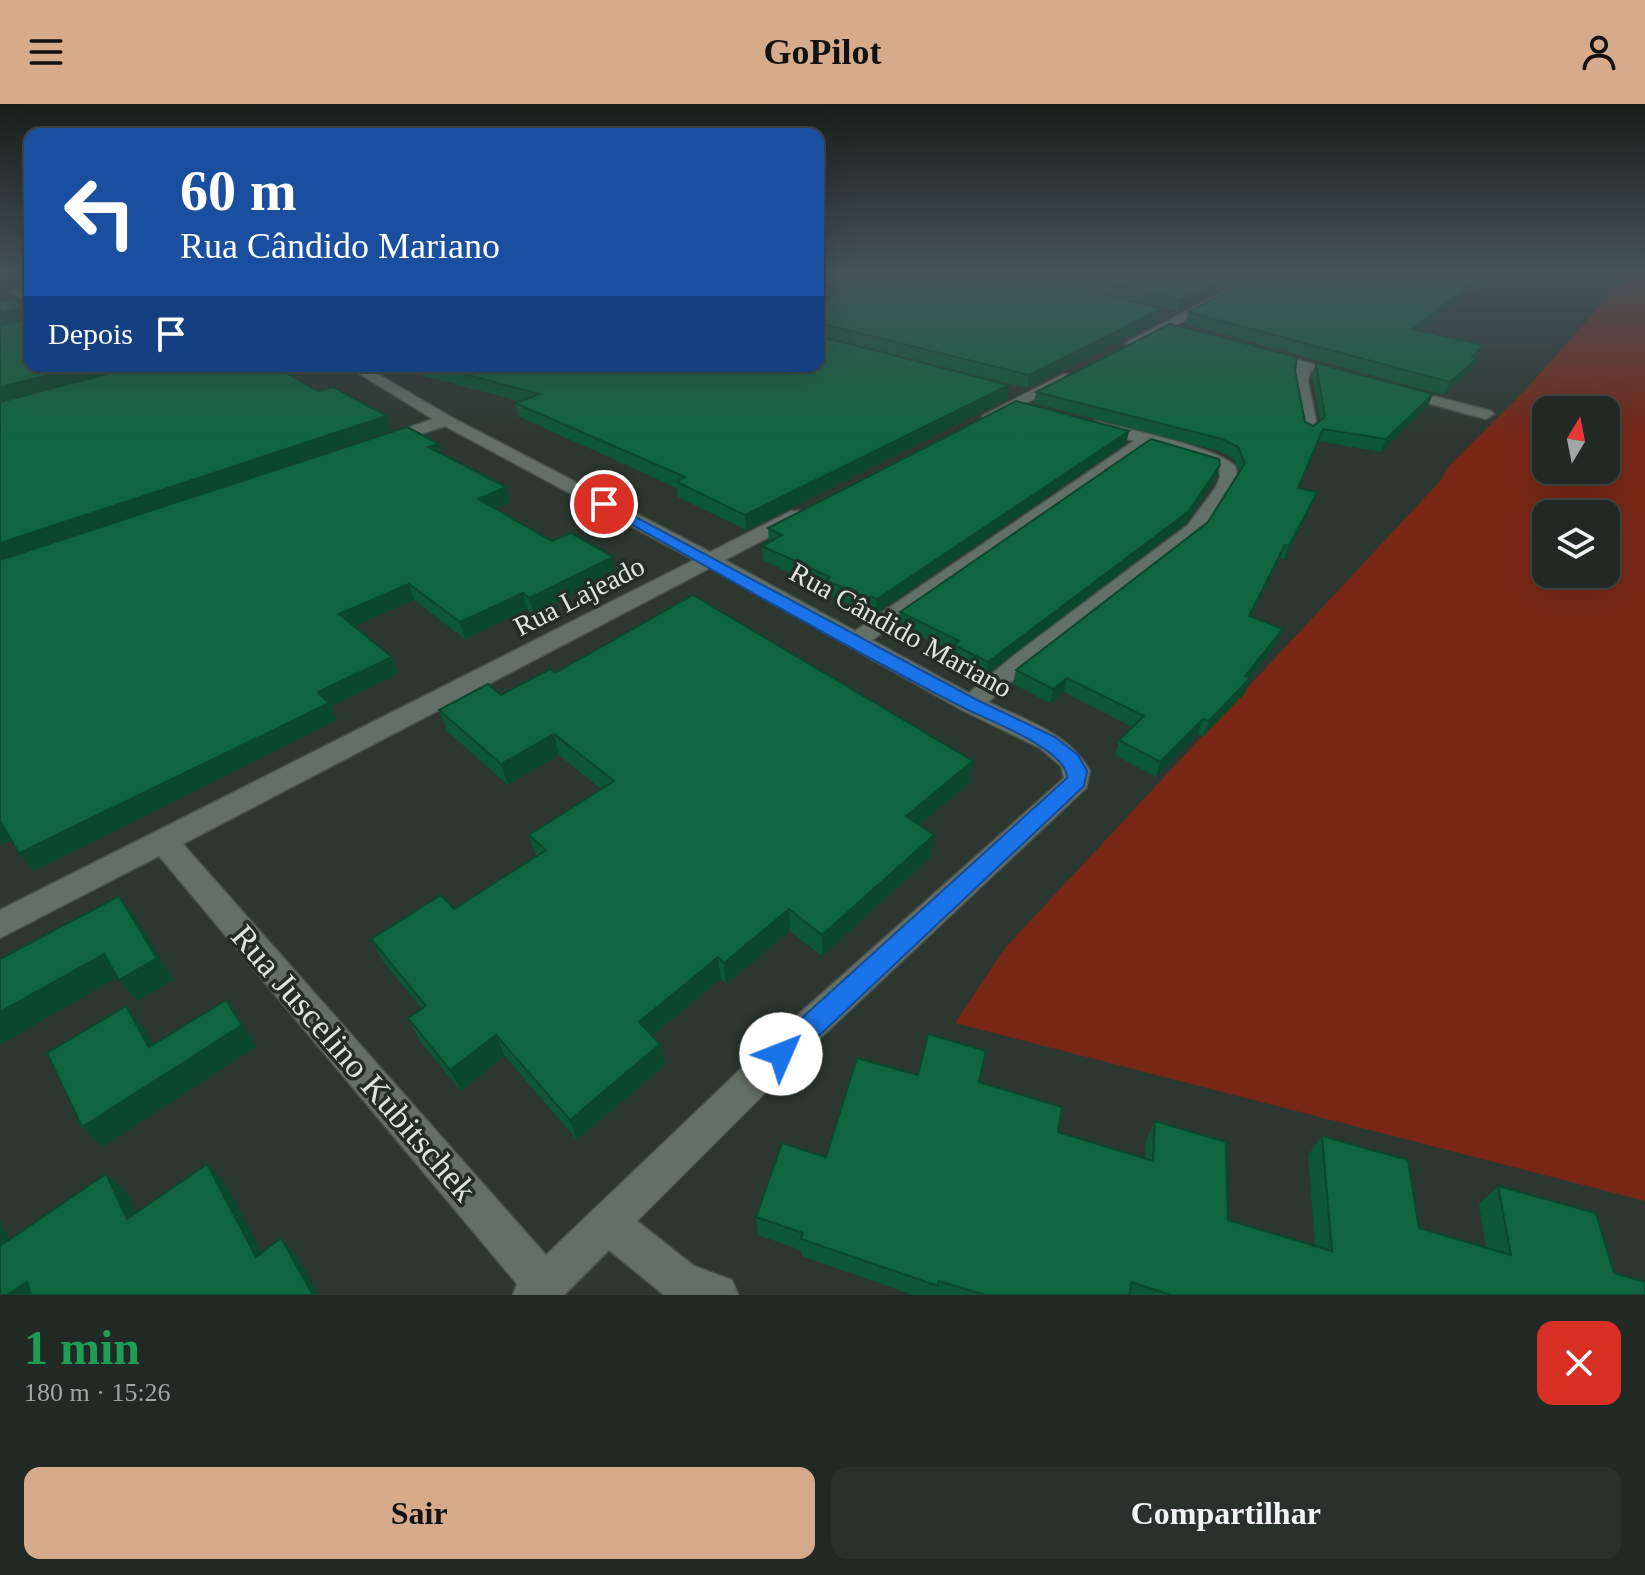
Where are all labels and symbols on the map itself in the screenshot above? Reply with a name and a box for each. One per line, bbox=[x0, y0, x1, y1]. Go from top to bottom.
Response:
north arrow bbox=[1532, 396, 1620, 484]
pin bbox=[570, 470, 638, 538]
street label: Rua Lajeado bbox=[509, 550, 649, 642]
street label: Rua Cândido Mariano bbox=[785, 556, 1017, 704]
street label: Rua Juscelino Kubitschek bbox=[224, 918, 484, 1208]
position arrow bbox=[739, 1012, 823, 1096]

